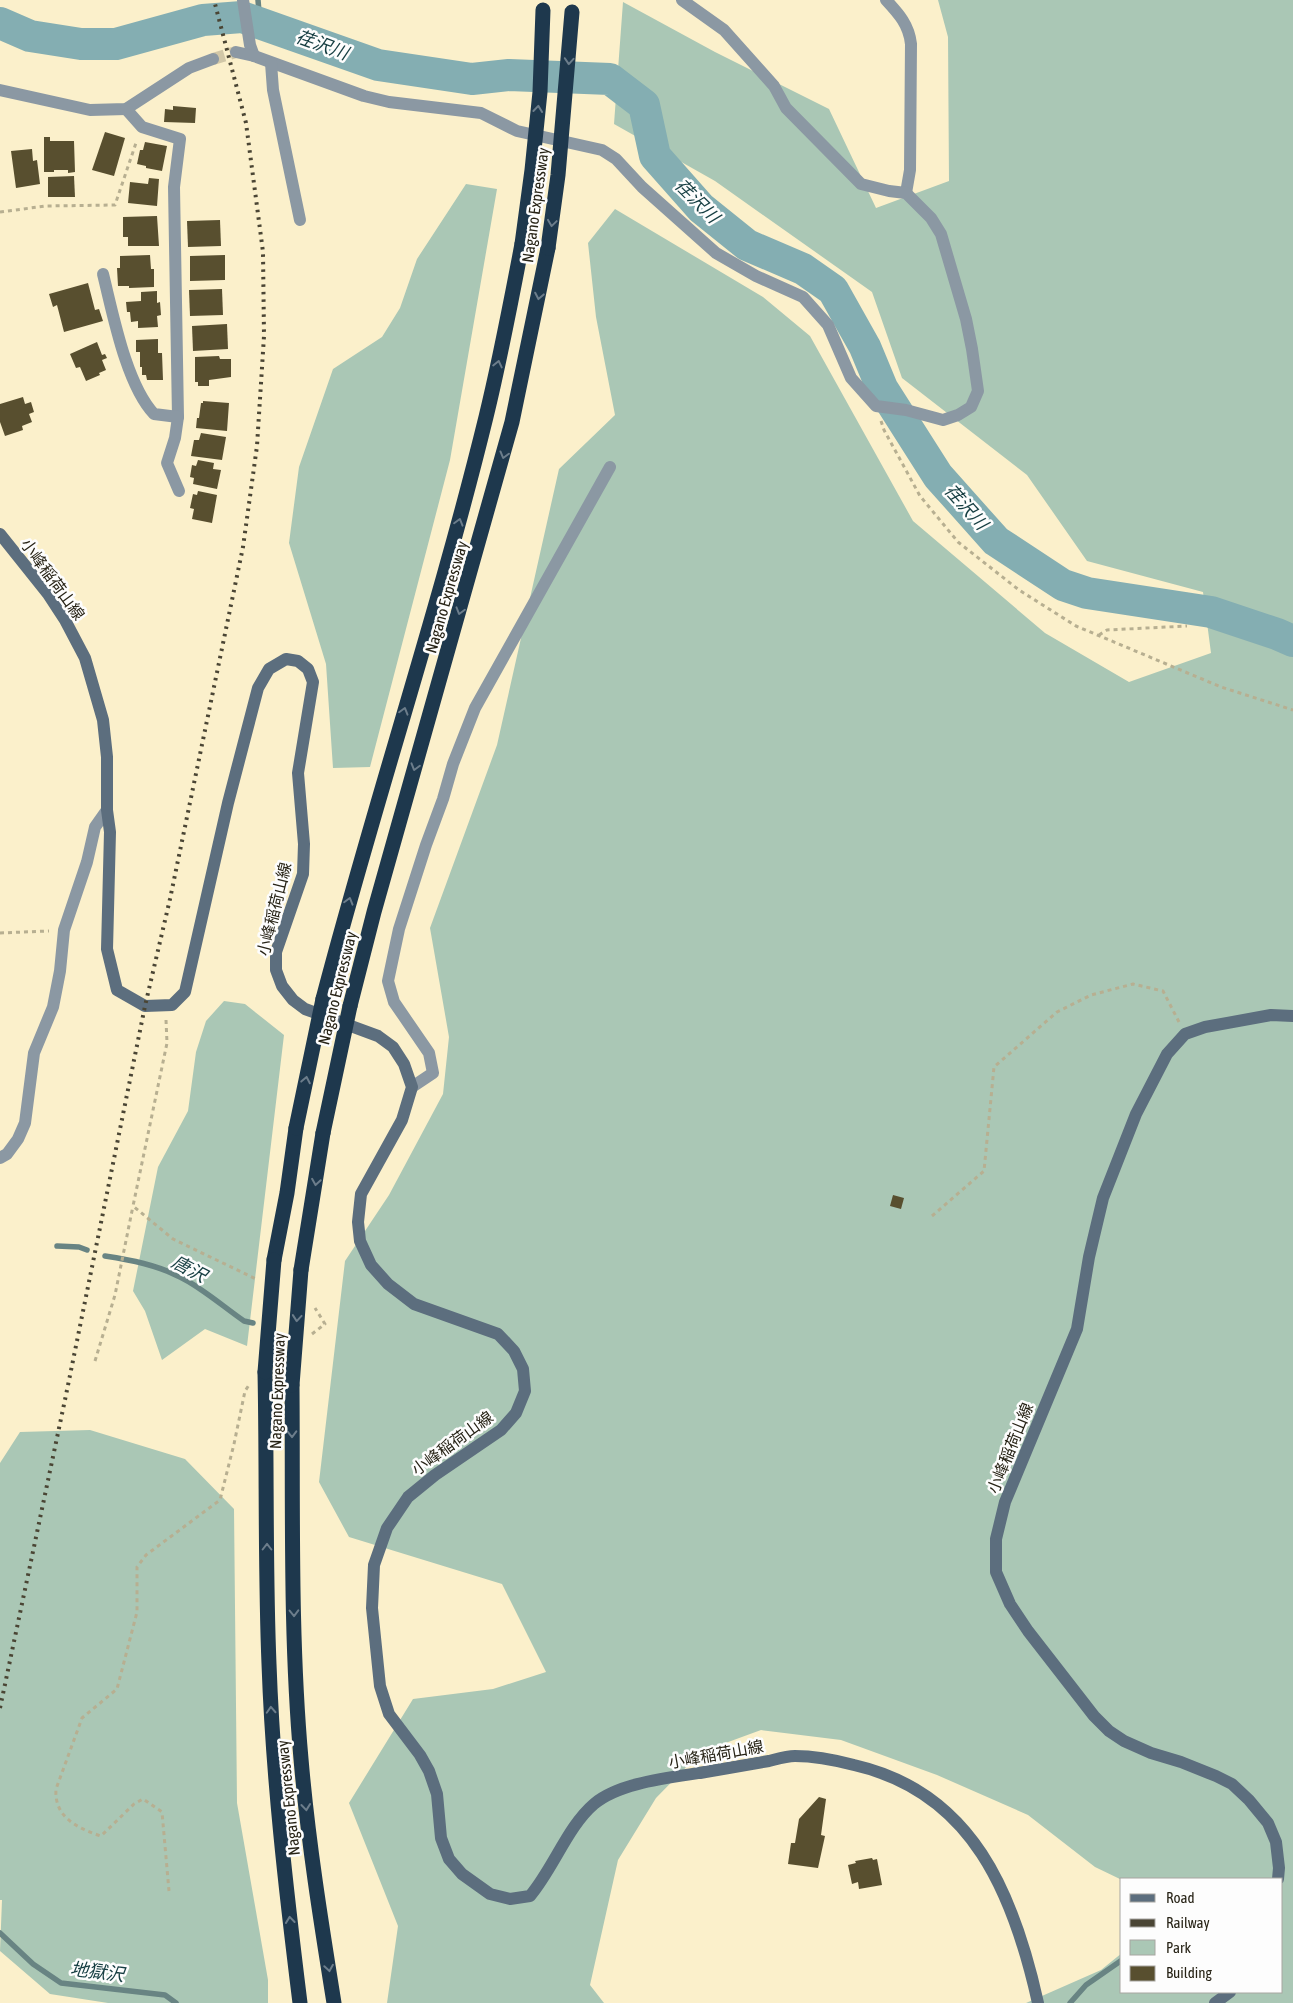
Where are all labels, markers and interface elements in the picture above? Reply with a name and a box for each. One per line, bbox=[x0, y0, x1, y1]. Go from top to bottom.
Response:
water label: 荏沢川 bbox=[293, 25, 353, 64]
one-way arrow bbox=[563, 57, 574, 65]
one-way arrow bbox=[532, 104, 543, 112]
street label: Nagano Expressway bbox=[518, 146, 553, 264]
water label: 荏沢川 bbox=[671, 174, 725, 229]
one-way arrow bbox=[547, 218, 557, 227]
one-way arrow bbox=[534, 292, 545, 300]
one-way arrow bbox=[493, 360, 503, 369]
one-way arrow bbox=[499, 450, 510, 459]
water label: 荏沢川 bbox=[941, 480, 994, 535]
one-way arrow bbox=[453, 518, 463, 526]
street label: 小峰稲荷山線 bbox=[18, 535, 88, 623]
street label: Nagano Expressway bbox=[421, 538, 472, 655]
one-way arrow bbox=[456, 607, 466, 615]
one-way arrow bbox=[398, 708, 408, 716]
one-way arrow bbox=[411, 763, 421, 771]
street label: 小峰稲荷山線 bbox=[254, 860, 294, 958]
one-way arrow bbox=[343, 897, 353, 906]
street label: Nagano Expressway bbox=[314, 929, 361, 1047]
one-way arrow bbox=[300, 1075, 310, 1084]
one-way arrow bbox=[311, 1178, 322, 1186]
water label: 唐沢 bbox=[168, 1251, 212, 1287]
one-way arrow bbox=[292, 1314, 303, 1322]
street label: Nagano Expressway bbox=[266, 1332, 289, 1449]
street label: 小峰稲荷山線 bbox=[984, 1400, 1036, 1496]
street label: 小峰稲荷山線 bbox=[408, 1408, 496, 1478]
one-way arrow bbox=[287, 1430, 298, 1438]
one-way arrow bbox=[262, 1543, 272, 1550]
one-way arrow bbox=[289, 1610, 299, 1618]
one-way arrow bbox=[266, 1705, 277, 1713]
street label: 小峰稲荷山線 bbox=[667, 1737, 765, 1771]
street label: Nagano Expressway bbox=[273, 1739, 304, 1857]
one-way arrow bbox=[300, 1804, 311, 1812]
legend bbox=[1120, 1878, 1283, 1993]
text: Road bbox=[1166, 1889, 1195, 1906]
text: Railway bbox=[1166, 1914, 1210, 1931]
one-way arrow bbox=[285, 1915, 296, 1923]
text: Park bbox=[1166, 1939, 1191, 1956]
water label: 地獄沢 bbox=[69, 1958, 127, 1985]
one-way arrow bbox=[323, 1964, 333, 1973]
text: Building bbox=[1166, 1964, 1212, 1981]

